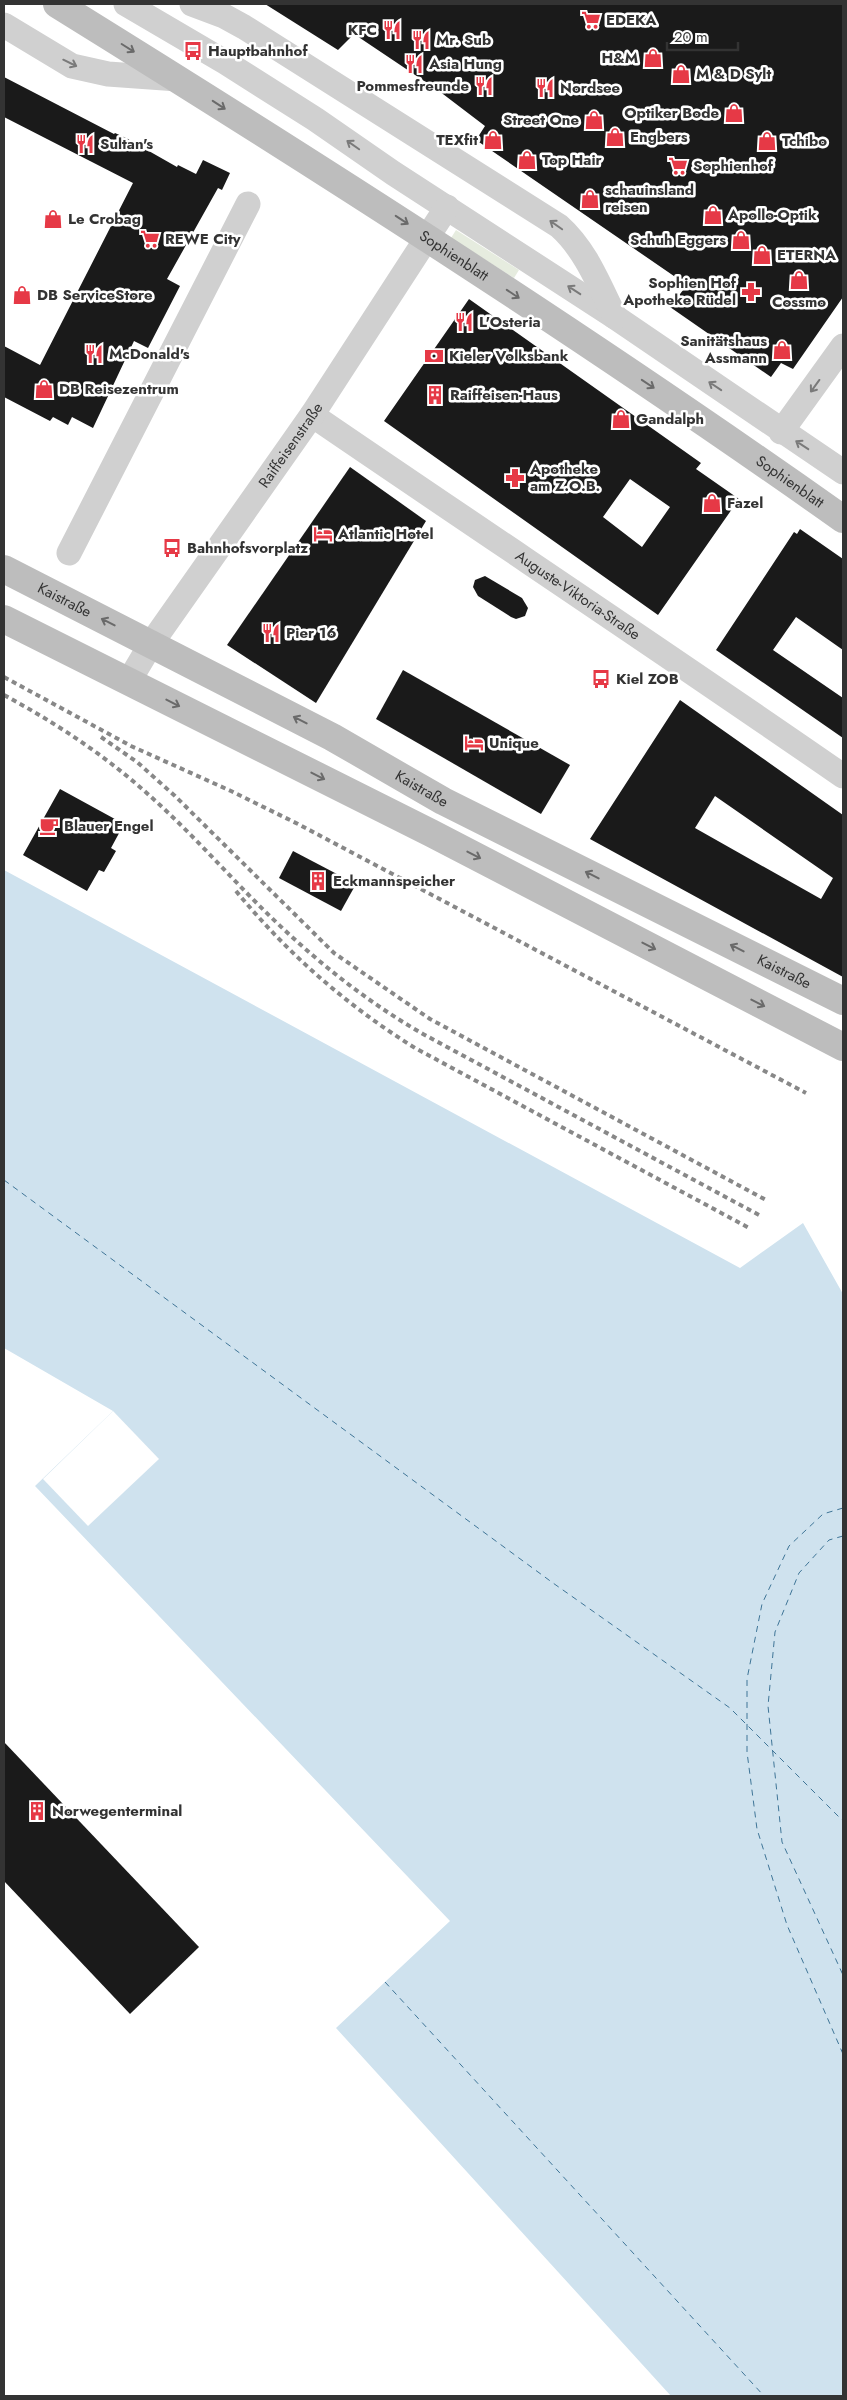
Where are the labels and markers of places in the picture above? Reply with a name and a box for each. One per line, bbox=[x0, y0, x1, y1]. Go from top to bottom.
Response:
supermarket icon: EDEKA bbox=[580, 9, 602, 31]
place label: EDEKA bbox=[606, 9, 658, 31]
place label: KFC bbox=[348, 19, 377, 41]
restaurant icon: KFC bbox=[381, 19, 403, 41]
restaurant icon: Mr. Sub bbox=[410, 29, 432, 51]
place label: Mr. Sub bbox=[436, 29, 491, 51]
bus stop icon: Hauptbahnhof bbox=[182, 40, 204, 62]
place label: Hauptbahnhof bbox=[208, 40, 308, 62]
place label: H&M bbox=[602, 47, 638, 69]
shop icon: H&M bbox=[642, 47, 664, 69]
restaurant icon: Asia Hung bbox=[403, 53, 425, 75]
place label: Asia Hung bbox=[428, 53, 502, 75]
shop icon: M & D Sylt bbox=[670, 63, 692, 85]
place label: M & D Sylt bbox=[696, 63, 771, 85]
place label: Pommesfreunde bbox=[356, 75, 469, 97]
restaurant icon: Pommesfreunde bbox=[473, 75, 495, 97]
restaurant icon: Nordsee bbox=[534, 77, 556, 99]
place label: Nordsee bbox=[560, 77, 621, 99]
place label: Optiker Bode bbox=[624, 102, 719, 124]
shop icon: Optiker Bode bbox=[723, 102, 745, 124]
place label: Street One bbox=[503, 109, 579, 131]
shop icon: Street One bbox=[583, 109, 605, 131]
shop icon: Engbers bbox=[604, 126, 626, 148]
place label: Engbers bbox=[630, 126, 688, 148]
place label: TEXfit bbox=[436, 129, 478, 151]
shop icon: TEXfit bbox=[482, 129, 504, 151]
shop icon: Tchibo bbox=[756, 130, 778, 152]
place label: Tchibo bbox=[782, 130, 827, 152]
restaurant icon: Sultan's bbox=[74, 133, 96, 155]
place label: Sultan's bbox=[100, 133, 153, 155]
shop icon: Top Hair bbox=[516, 149, 538, 171]
place label: Top Hair bbox=[542, 149, 603, 171]
supermarket icon: Sophienhof bbox=[667, 155, 689, 177]
place label: Sophienhof bbox=[693, 155, 774, 177]
place label: schauinsland reisen bbox=[605, 179, 694, 218]
shop icon: schauinsland reisen bbox=[579, 188, 601, 210]
shop icon: Apollo-Optik bbox=[702, 204, 724, 226]
place label: Apollo-Optik bbox=[727, 204, 817, 226]
shop icon: Le Crobag bbox=[42, 208, 64, 230]
place label: Le Crobag bbox=[68, 208, 141, 230]
supermarket icon: REWE City bbox=[139, 228, 161, 250]
place label: REWE City bbox=[165, 228, 241, 250]
place label: Schuh Eggers bbox=[630, 229, 726, 251]
shop icon: Schuh Eggers bbox=[730, 229, 752, 251]
shop icon: ETERNA bbox=[751, 244, 773, 266]
place label: ETERNA bbox=[777, 244, 837, 266]
shop icon: Cossmo bbox=[788, 269, 810, 291]
place label: Sophien Hof Apotheke Rüdel bbox=[622, 272, 737, 311]
pharmacy icon: Sophien Hof Apotheke Rüdel bbox=[740, 281, 762, 303]
shop icon: DB ServiceStore bbox=[11, 284, 33, 306]
place label: DB ServiceStore bbox=[37, 284, 153, 306]
place label: Cossmo bbox=[772, 291, 826, 313]
restaurant icon: L'Osteria bbox=[453, 311, 475, 333]
place label: L'Osteria bbox=[479, 311, 541, 333]
place label: Sanitätshaus Assmann bbox=[680, 330, 767, 369]
shop icon: Sanitätshaus Assmann bbox=[771, 339, 793, 361]
restaurant icon: McDonald's bbox=[83, 343, 105, 365]
place label: McDonald's bbox=[109, 343, 190, 365]
bank icon: Kieler Volksbank bbox=[423, 345, 445, 367]
place label: Kieler Volksbank bbox=[449, 345, 569, 367]
shop icon: DB Reisezentrum bbox=[33, 378, 55, 400]
place label: DB Reisezentrum bbox=[59, 378, 179, 400]
building icon: Raiffeisen-Haus bbox=[424, 384, 446, 406]
place label: Raiffeisen-Haus bbox=[450, 384, 558, 406]
shop icon: Gandalph bbox=[610, 408, 632, 430]
place label: Gandalph bbox=[636, 408, 704, 430]
place label: Apotheke am Z.O.B. bbox=[529, 458, 600, 497]
pharmacy icon: Apotheke am Z.O.B. bbox=[504, 467, 526, 489]
shop icon: Fazel bbox=[701, 492, 723, 514]
place label: Fazel bbox=[727, 492, 763, 514]
hotel icon: Atlantic Hotel bbox=[312, 523, 334, 545]
place label: Atlantic Hotel bbox=[337, 523, 433, 545]
bus stop icon: Bahnhofsvorplatz bbox=[161, 537, 183, 559]
place label: Bahnhofsvorplatz bbox=[187, 537, 308, 559]
restaurant icon: Pier 16 bbox=[260, 622, 282, 644]
place label: Pier 16 bbox=[286, 622, 336, 644]
bus stop icon: Kiel ZOB bbox=[590, 668, 612, 690]
place label: Kiel ZOB bbox=[616, 668, 679, 690]
hotel icon: Unique bbox=[463, 732, 485, 754]
place label: Unique bbox=[489, 732, 539, 754]
cafe icon: Blauer Engel bbox=[38, 815, 60, 837]
place label: Blauer Engel bbox=[64, 815, 153, 837]
building icon: Eckmannspeicher bbox=[307, 870, 329, 892]
place label: Eckmannspeicher bbox=[333, 870, 456, 892]
building icon: Norwegenterminal bbox=[26, 1800, 48, 1822]
place label: Norwegenterminal bbox=[52, 1800, 182, 1822]

